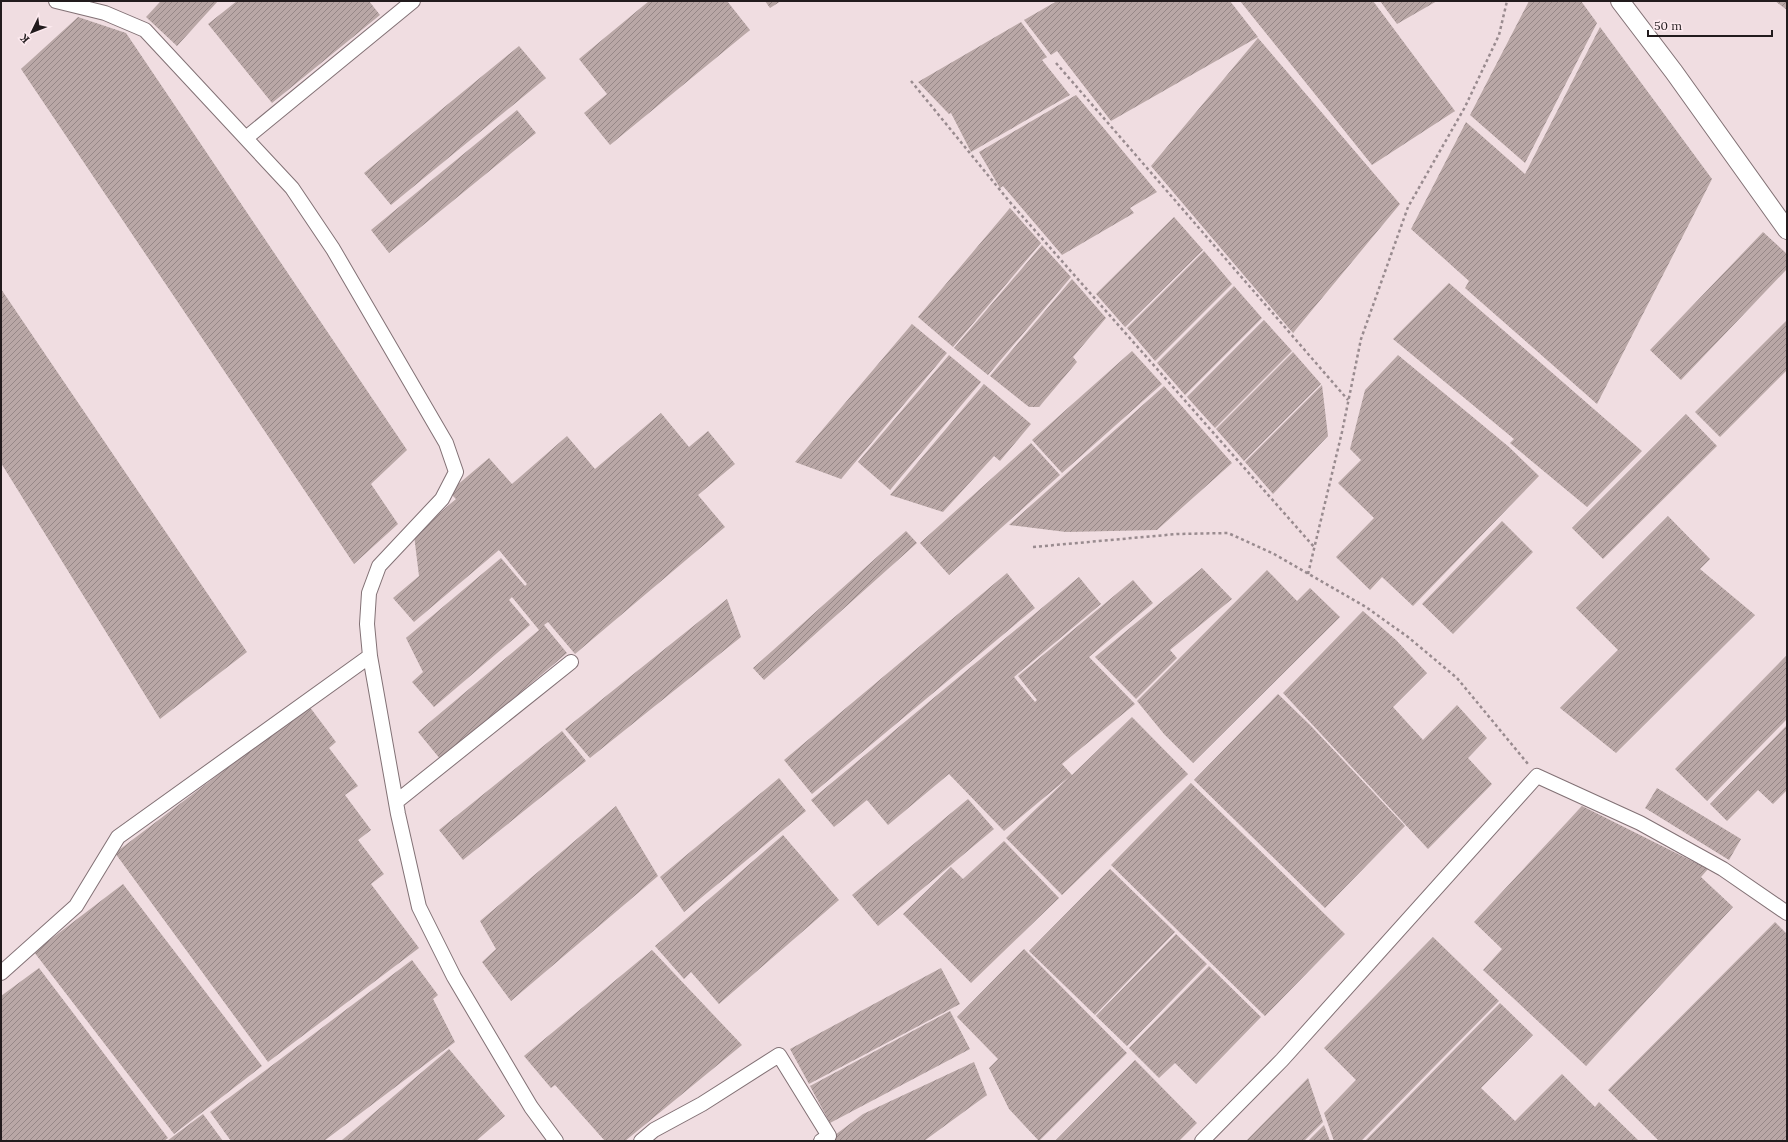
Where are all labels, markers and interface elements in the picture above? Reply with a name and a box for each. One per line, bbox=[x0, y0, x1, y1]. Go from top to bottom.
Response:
north arrow bbox=[12, 12, 52, 52]
scale bar bbox=[1648, 12, 1772, 38]
text: 50 m bbox=[1654, 18, 1682, 33]
text: K bbox=[17, 31, 32, 46]

